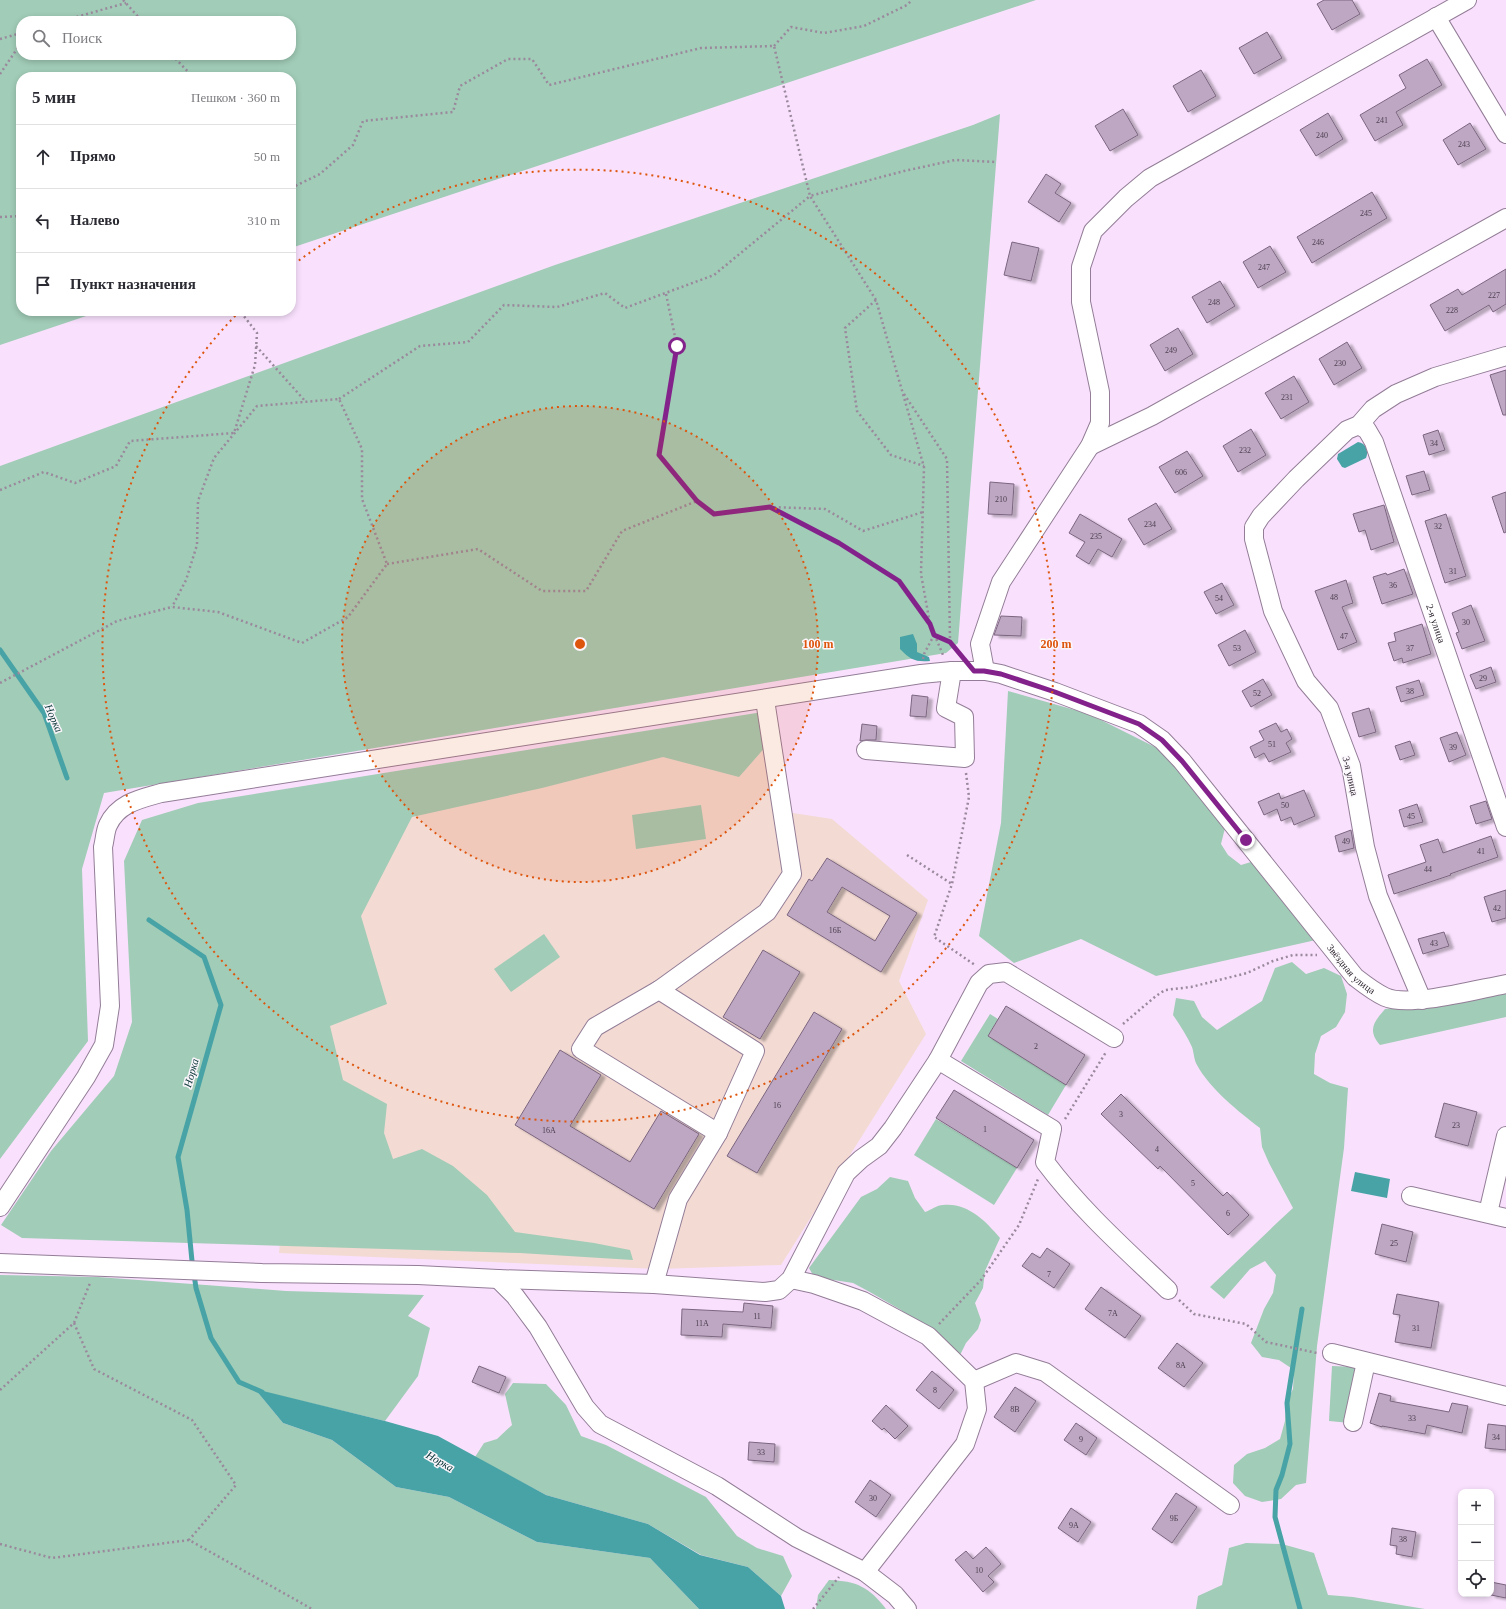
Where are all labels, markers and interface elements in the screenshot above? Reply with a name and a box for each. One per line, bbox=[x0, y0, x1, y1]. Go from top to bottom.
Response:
search box bbox=[16, 16, 296, 60]
icon: search bbox=[30, 27, 52, 49]
text: Поиск bbox=[62, 30, 102, 46]
text: 5 мин bbox=[32, 88, 76, 107]
text: Пешком · 360 m bbox=[191, 90, 280, 105]
house number: 241 bbox=[1376, 116, 1388, 125]
house number: 240 bbox=[1316, 131, 1328, 140]
house number: 243 bbox=[1458, 140, 1470, 149]
icon: ahead bbox=[32, 146, 54, 168]
text: Прямо bbox=[70, 148, 116, 164]
text: 50 m bbox=[254, 149, 280, 164]
house number: 245 bbox=[1360, 209, 1372, 218]
icon: left bbox=[32, 210, 54, 232]
text: Налево bbox=[70, 212, 120, 228]
text: 310 m bbox=[247, 213, 280, 228]
house number: 246 bbox=[1312, 238, 1324, 247]
house number: 247 bbox=[1258, 263, 1270, 272]
icon: arrive bbox=[32, 274, 54, 296]
text: Пункт назначения bbox=[70, 276, 196, 292]
house number: 227 bbox=[1488, 291, 1500, 300]
house number: 248 bbox=[1208, 298, 1220, 307]
house number: 228 bbox=[1446, 306, 1458, 315]
route start bbox=[668, 337, 686, 355]
house number: 249 bbox=[1165, 346, 1177, 355]
house number: 230 bbox=[1334, 359, 1346, 368]
house number: 231 bbox=[1281, 393, 1293, 402]
house number: 34 bbox=[1430, 439, 1438, 448]
house number: 232 bbox=[1239, 446, 1251, 455]
house number: 606 bbox=[1175, 468, 1187, 477]
house number: 210 bbox=[995, 495, 1007, 504]
house number: 234 bbox=[1144, 520, 1156, 529]
house number: 32 bbox=[1434, 522, 1442, 531]
house number: 235 bbox=[1090, 532, 1102, 541]
house number: 31 bbox=[1449, 567, 1457, 576]
house number: 36 bbox=[1389, 581, 1397, 590]
house number: 48 bbox=[1330, 593, 1338, 602]
house number: 54 bbox=[1215, 594, 1223, 603]
street label: 2-я улица bbox=[1424, 603, 1448, 645]
house number: 30 bbox=[1462, 618, 1470, 627]
house number: 47 bbox=[1340, 632, 1348, 641]
centre of rings bbox=[573, 637, 587, 651]
text: 100 m bbox=[803, 637, 834, 651]
text: 200 m bbox=[1041, 637, 1072, 651]
house number: 53 bbox=[1233, 644, 1241, 653]
house number: 37 bbox=[1406, 644, 1414, 653]
house number: 29 bbox=[1479, 674, 1487, 683]
house number: 38 bbox=[1406, 687, 1414, 696]
house number: 52 bbox=[1253, 689, 1261, 698]
water label: Норка bbox=[42, 701, 66, 734]
house number: 51 bbox=[1268, 740, 1276, 749]
house number: 39 bbox=[1449, 743, 1457, 752]
street label: 3-я улица bbox=[1341, 755, 1361, 797]
house number: 50 bbox=[1281, 801, 1289, 810]
house number: 45 bbox=[1407, 812, 1415, 821]
route end bbox=[1237, 831, 1255, 849]
house number: 49 bbox=[1342, 837, 1350, 846]
house number: 41 bbox=[1477, 847, 1485, 856]
house number: 44 bbox=[1424, 865, 1432, 874]
house number: 42 bbox=[1493, 904, 1501, 913]
house number: 16Б bbox=[829, 926, 842, 935]
house number: 43 bbox=[1430, 939, 1438, 948]
street label: Звёздная улица bbox=[1325, 942, 1378, 997]
house number: 2 bbox=[1034, 1042, 1038, 1051]
water label: Норка bbox=[181, 1057, 201, 1090]
house number: 16 bbox=[773, 1101, 781, 1110]
house number: 3 bbox=[1119, 1110, 1123, 1119]
house number: 23 bbox=[1452, 1121, 1460, 1130]
house number: 1 bbox=[983, 1125, 987, 1134]
house number: 16А bbox=[542, 1126, 556, 1135]
house number: 4 bbox=[1155, 1145, 1159, 1154]
house number: 5 bbox=[1191, 1179, 1195, 1188]
house number: 6 bbox=[1226, 1209, 1230, 1218]
house number: 25 bbox=[1390, 1239, 1398, 1248]
house number: 7 bbox=[1047, 1270, 1051, 1279]
house number: 7А bbox=[1108, 1309, 1118, 1318]
house number: 11 bbox=[753, 1312, 761, 1321]
house number: 11А bbox=[695, 1319, 709, 1328]
house number: 31 bbox=[1412, 1324, 1420, 1333]
house number: 8А bbox=[1176, 1361, 1186, 1370]
house number: 8 bbox=[933, 1386, 937, 1395]
house number: 8В bbox=[1010, 1405, 1020, 1414]
house number: 33 bbox=[1408, 1414, 1416, 1423]
house number: 34 bbox=[1492, 1433, 1500, 1442]
house number: 9 bbox=[1079, 1435, 1083, 1444]
water label: Норка bbox=[423, 1448, 456, 1474]
house number: 33 bbox=[757, 1448, 765, 1457]
map controls bbox=[1458, 1489, 1494, 1597]
button: + bbox=[1458, 1489, 1494, 1525]
house number: 30 bbox=[869, 1494, 877, 1503]
house number: 9Б bbox=[1170, 1514, 1179, 1523]
house number: 9А bbox=[1069, 1521, 1079, 1530]
button: − bbox=[1458, 1525, 1494, 1561]
house number: 38 bbox=[1399, 1535, 1407, 1544]
button: locate bbox=[1458, 1561, 1494, 1597]
house number: 10 bbox=[975, 1566, 983, 1575]

